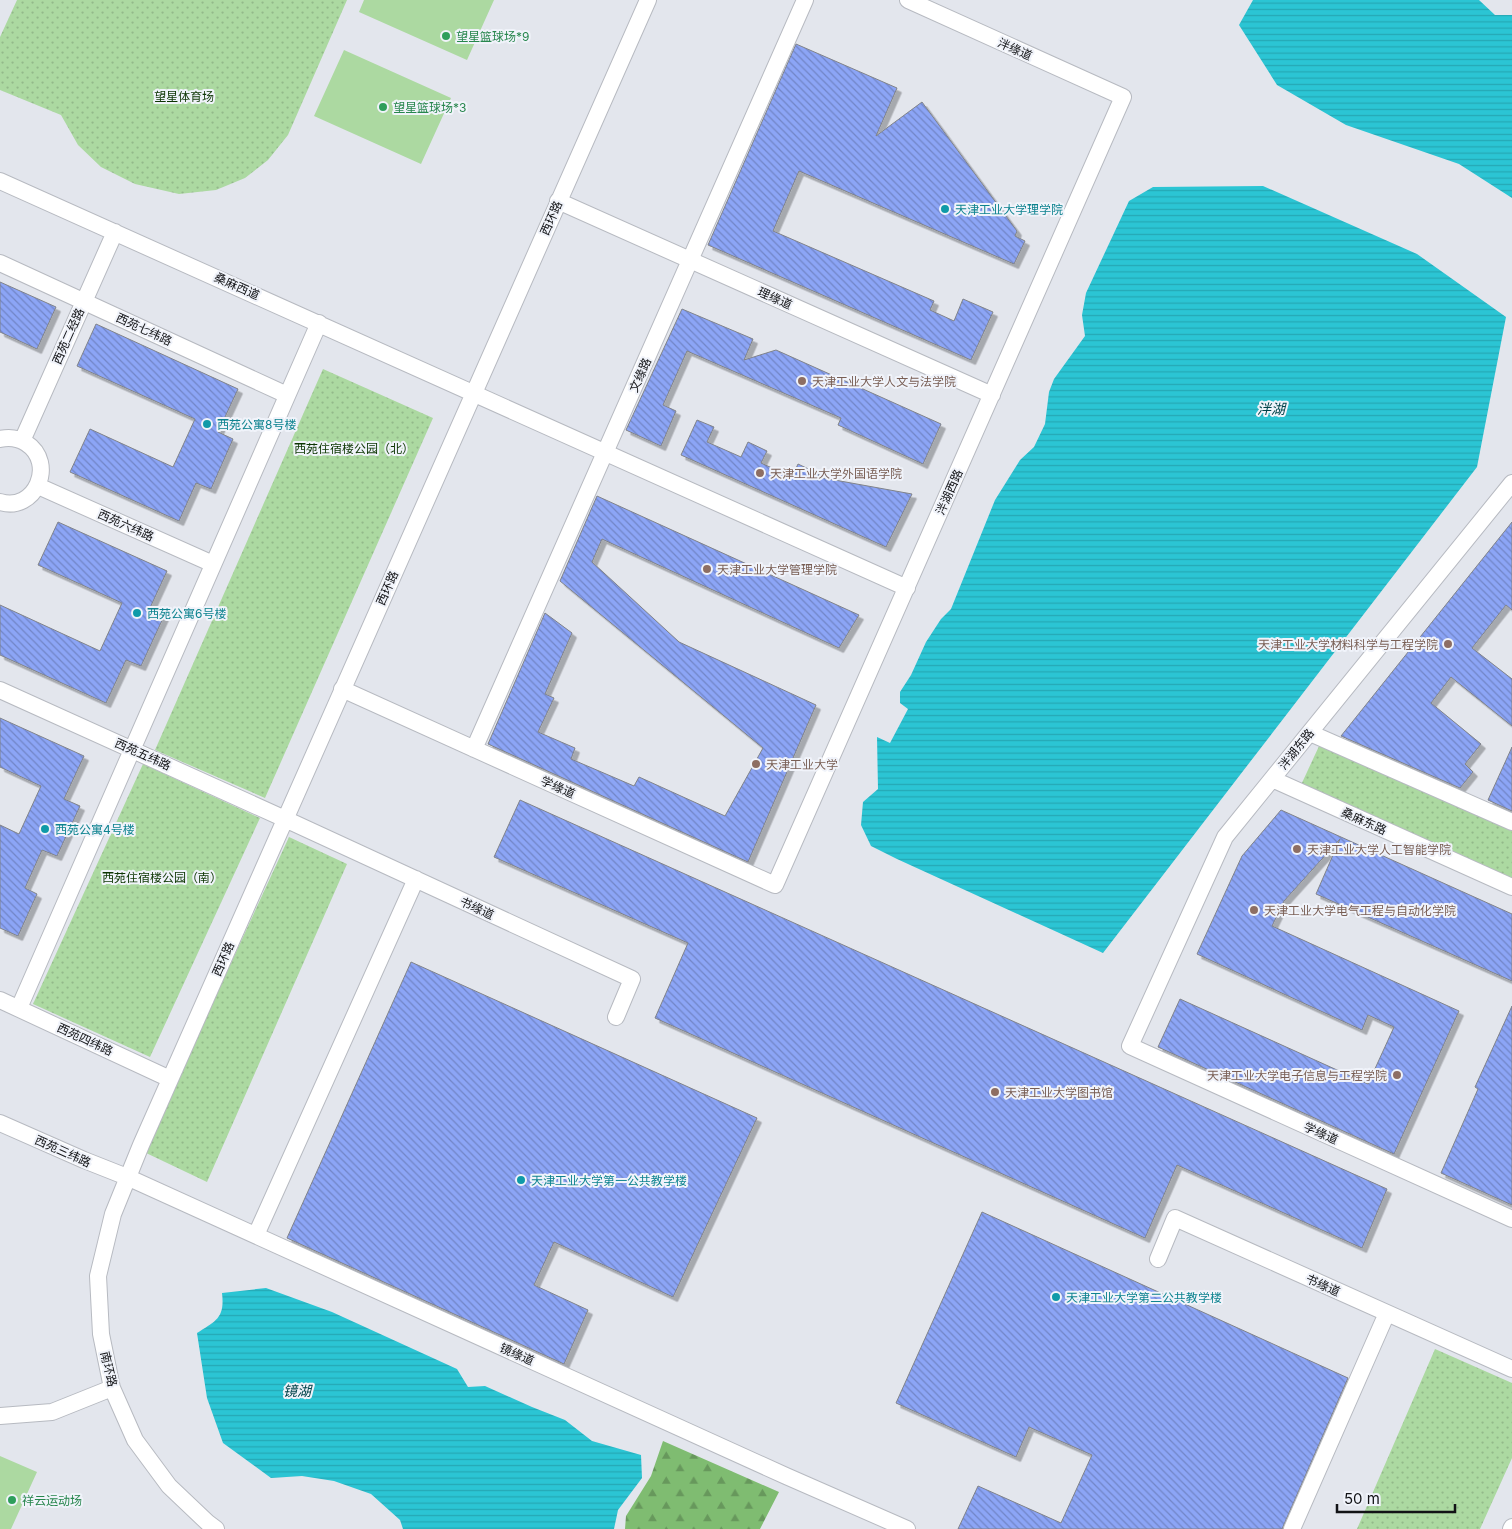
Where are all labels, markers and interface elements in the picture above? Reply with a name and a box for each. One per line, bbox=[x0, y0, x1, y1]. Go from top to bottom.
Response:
place label: 望星篮球场*9 bbox=[456, 29, 529, 44]
marker: 望星篮球场*9 bbox=[440, 30, 452, 42]
street label: 泮缘道 bbox=[995, 35, 1035, 63]
park label: 望星体育场 bbox=[154, 89, 214, 104]
place label: 望星篮球场*3 bbox=[393, 100, 466, 115]
marker: 望星篮球场*3 bbox=[377, 101, 389, 113]
street label: 西环路 bbox=[537, 198, 565, 238]
place label: 天津工业大学理学院 bbox=[955, 202, 1063, 217]
marker: 天津工业大学理学院 bbox=[939, 203, 951, 215]
street label: 桑麻西道 bbox=[212, 269, 262, 303]
street label: 理缘道 bbox=[755, 284, 795, 312]
street label: 西苑二经路 bbox=[49, 306, 87, 366]
street label: 西苑七纬路 bbox=[114, 310, 174, 348]
street label: 文缘路 bbox=[626, 355, 654, 395]
place label: 天津工业大学人文与法学院 bbox=[812, 374, 956, 389]
marker: 天津工业大学人文与法学院 bbox=[796, 375, 808, 387]
water label: 泮湖 bbox=[1257, 400, 1287, 417]
place label: 西苑公寓8号楼 bbox=[217, 417, 296, 432]
marker: 西苑公寓8号楼 bbox=[201, 418, 213, 430]
park label: 西苑住宿楼公园（北） bbox=[294, 441, 414, 456]
place label: 天津工业大学外国语学院 bbox=[770, 466, 902, 481]
marker: 天津工业大学外国语学院 bbox=[754, 467, 766, 479]
street label: 泮湖西路 bbox=[932, 467, 966, 517]
street label: 西苑六纬路 bbox=[96, 506, 156, 544]
place label: 天津工业大学管理学院 bbox=[717, 562, 837, 577]
marker: 天津工业大学管理学院 bbox=[701, 563, 713, 575]
street label: 西环路 bbox=[373, 568, 401, 608]
place label: 西苑公寓6号楼 bbox=[147, 606, 226, 621]
marker: 西苑公寓6号楼 bbox=[131, 607, 143, 619]
place label: 天津工业大学材料科学与工程学院 bbox=[1258, 637, 1438, 652]
marker: 天津工业大学材料科学与工程学院 bbox=[1442, 638, 1454, 650]
street label: 泮湖东路 bbox=[1275, 726, 1317, 772]
street label: 西苑五纬路 bbox=[113, 735, 173, 773]
place label: 天津工业大学 bbox=[766, 757, 838, 772]
marker: 天津工业大学 bbox=[750, 758, 762, 770]
street label: 学缘道 bbox=[538, 773, 578, 801]
street label: 桑麻东路 bbox=[1339, 804, 1389, 838]
place label: 西苑公寓4号楼 bbox=[55, 822, 135, 837]
marker: 西苑公寓4号楼 bbox=[39, 823, 51, 835]
place label: 天津工业大学人工智能学院 bbox=[1307, 842, 1451, 857]
marker: 天津工业大学人工智能学院 bbox=[1291, 843, 1303, 855]
park label: 西苑住宿楼公园（南） bbox=[102, 870, 222, 885]
street label: 书缘道 bbox=[458, 894, 496, 922]
place label: 天津工业大学电气工程与自动化学院 bbox=[1264, 903, 1456, 918]
marker: 天津工业大学电气工程与自动化学院 bbox=[1248, 904, 1260, 916]
street label: 西环路 bbox=[209, 939, 237, 979]
street label: 西苑四纬路 bbox=[55, 1020, 115, 1058]
place label: 天津工业大学电子信息与工程学院 bbox=[1207, 1068, 1387, 1083]
marker: 天津工业大学电子信息与工程学院 bbox=[1391, 1069, 1403, 1081]
place label: 天津工业大学图书馆 bbox=[1005, 1085, 1113, 1100]
marker: 天津工业大学图书馆 bbox=[989, 1086, 1001, 1098]
street label: 学缘道 bbox=[1301, 1119, 1341, 1147]
street label: 西苑三纬路 bbox=[33, 1132, 93, 1170]
place label: 天津工业大学第一公共教学楼 bbox=[531, 1173, 687, 1188]
marker: 天津工业大学第一公共教学楼 bbox=[515, 1174, 527, 1186]
street label: 书缘道 bbox=[1303, 1271, 1343, 1299]
place label: 天津工业大学第二公共教学楼 bbox=[1066, 1290, 1222, 1305]
marker: 天津工业大学第二公共教学楼 bbox=[1050, 1291, 1062, 1303]
street label: 镜缘道 bbox=[497, 1340, 537, 1368]
street label: 南环路 bbox=[98, 1350, 120, 1388]
water label: 镜湖 bbox=[283, 1382, 313, 1399]
scale bar bbox=[1337, 1482, 1454, 1514]
text: 50 m bbox=[1344, 1489, 1380, 1508]
place label: 祥云运动场 bbox=[22, 1493, 82, 1508]
marker: 祥云运动场 bbox=[6, 1494, 18, 1506]

